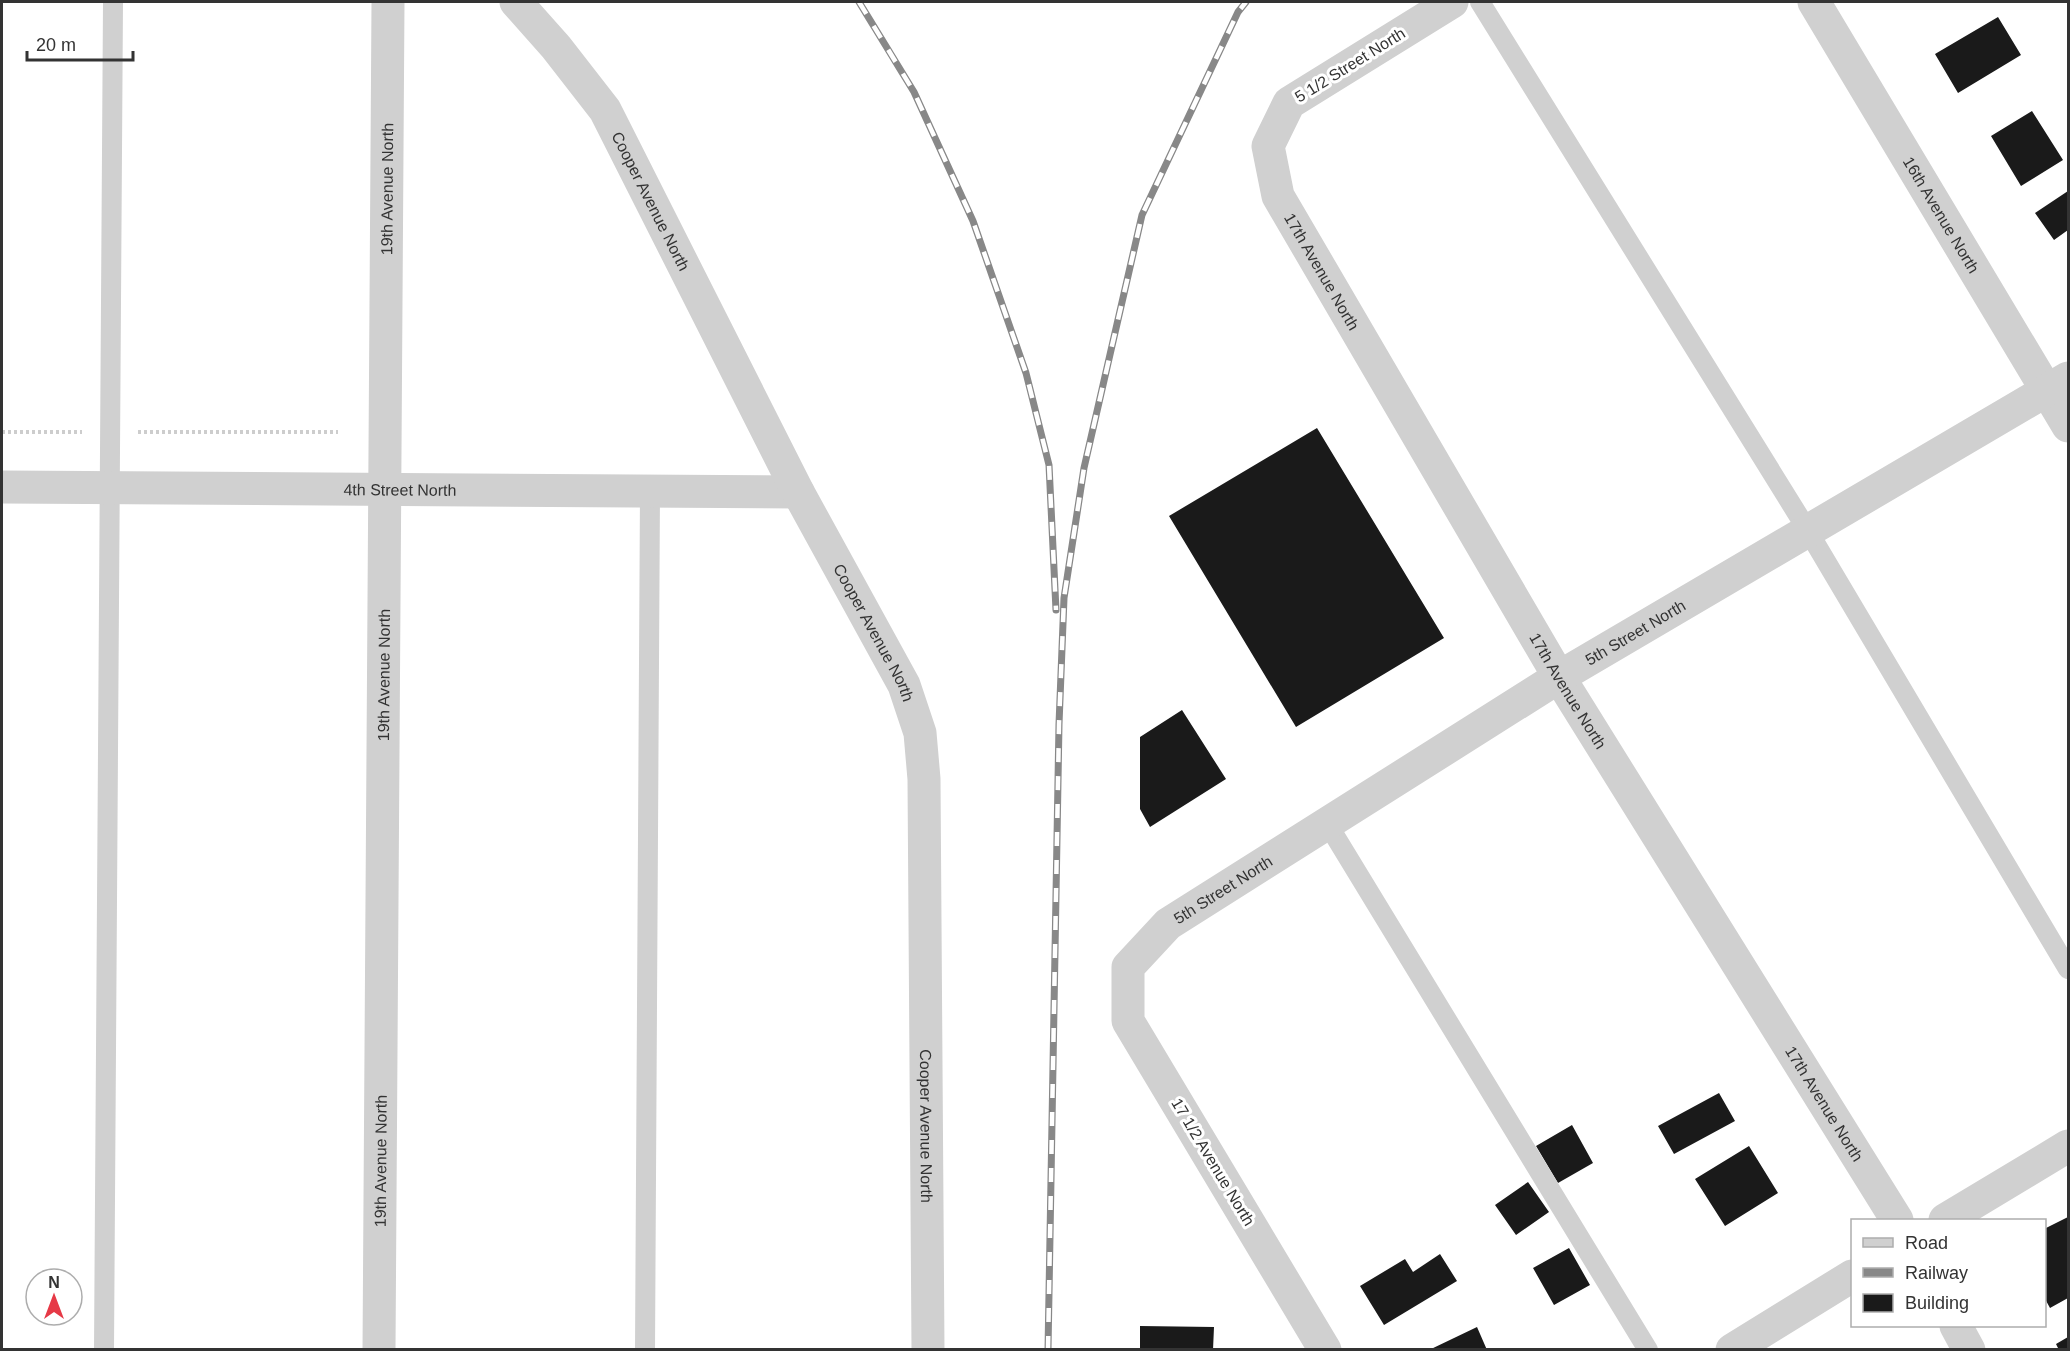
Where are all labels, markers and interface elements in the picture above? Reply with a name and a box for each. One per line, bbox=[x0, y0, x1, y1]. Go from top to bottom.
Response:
scale bar bbox=[27, 24, 134, 62]
street label: 5 1/2 Street North bbox=[1292, 24, 1408, 106]
text: 20 m bbox=[36, 35, 76, 55]
street label: 19th Avenue North bbox=[378, 123, 396, 255]
street label: Cooper Avenue North bbox=[609, 129, 693, 273]
street label: 16th Avenue North bbox=[1900, 154, 1983, 276]
street label: 17th Avenue North bbox=[1281, 210, 1363, 333]
street label: 4th Street North bbox=[343, 481, 457, 498]
street label: Cooper Avenue North bbox=[831, 561, 917, 703]
street label: 5th Street North bbox=[1582, 596, 1688, 668]
street label: 19th Avenue North bbox=[375, 609, 392, 741]
street label: 17th Avenue North bbox=[1527, 630, 1610, 752]
street label: 5th Street North bbox=[1170, 852, 1275, 927]
street label: 17th Avenue North bbox=[1782, 1043, 1867, 1164]
street label: Cooper Avenue North bbox=[917, 1049, 935, 1203]
street label: 19th Avenue North bbox=[371, 1095, 389, 1227]
street label: 17 1/2 Avenue North bbox=[1168, 1095, 1258, 1229]
legend bbox=[1851, 1219, 2046, 1327]
text: Road bbox=[1905, 1233, 1948, 1253]
text: Railway bbox=[1905, 1263, 1968, 1283]
north arrow bbox=[24, 1267, 84, 1327]
text: N bbox=[48, 1274, 60, 1291]
text: Building bbox=[1905, 1293, 1969, 1313]

